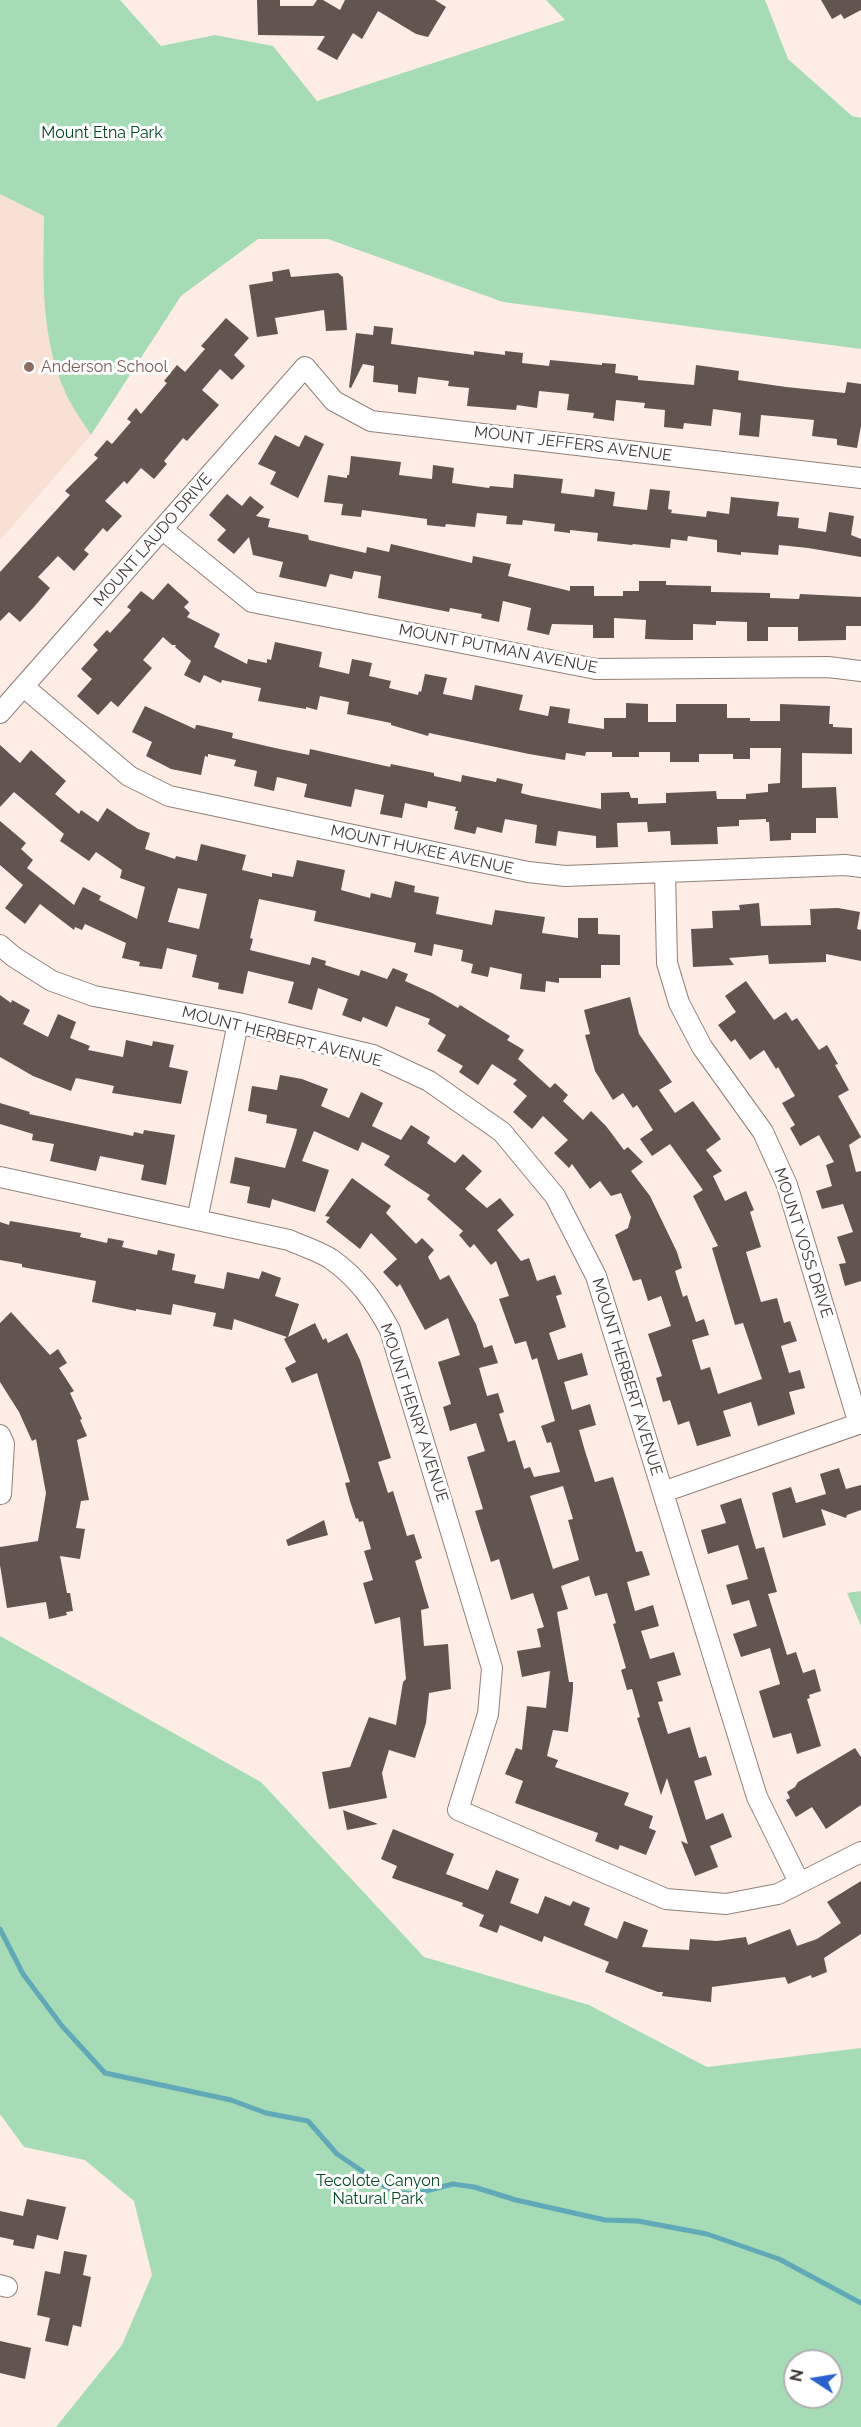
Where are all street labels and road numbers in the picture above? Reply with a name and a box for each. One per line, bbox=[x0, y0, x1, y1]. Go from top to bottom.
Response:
street label: MOUNT JEFFERS AVENUE bbox=[473, 422, 673, 466]
street label: MOUNT LAUDO DRIVE bbox=[90, 470, 216, 610]
street label: MOUNT PUTMAN AVENUE bbox=[397, 620, 599, 678]
street label: MOUNT HUKEE AVENUE bbox=[329, 821, 515, 879]
street label: MOUNT HERBERT AVENUE bbox=[180, 1003, 384, 1071]
street label: MOUNT VOSS DRIVE bbox=[770, 1165, 836, 1321]
street label: MOUNT HERBERT AVENUE bbox=[588, 1276, 666, 1478]
street label: MOUNT HENRY AVENUE bbox=[376, 1321, 452, 1505]

